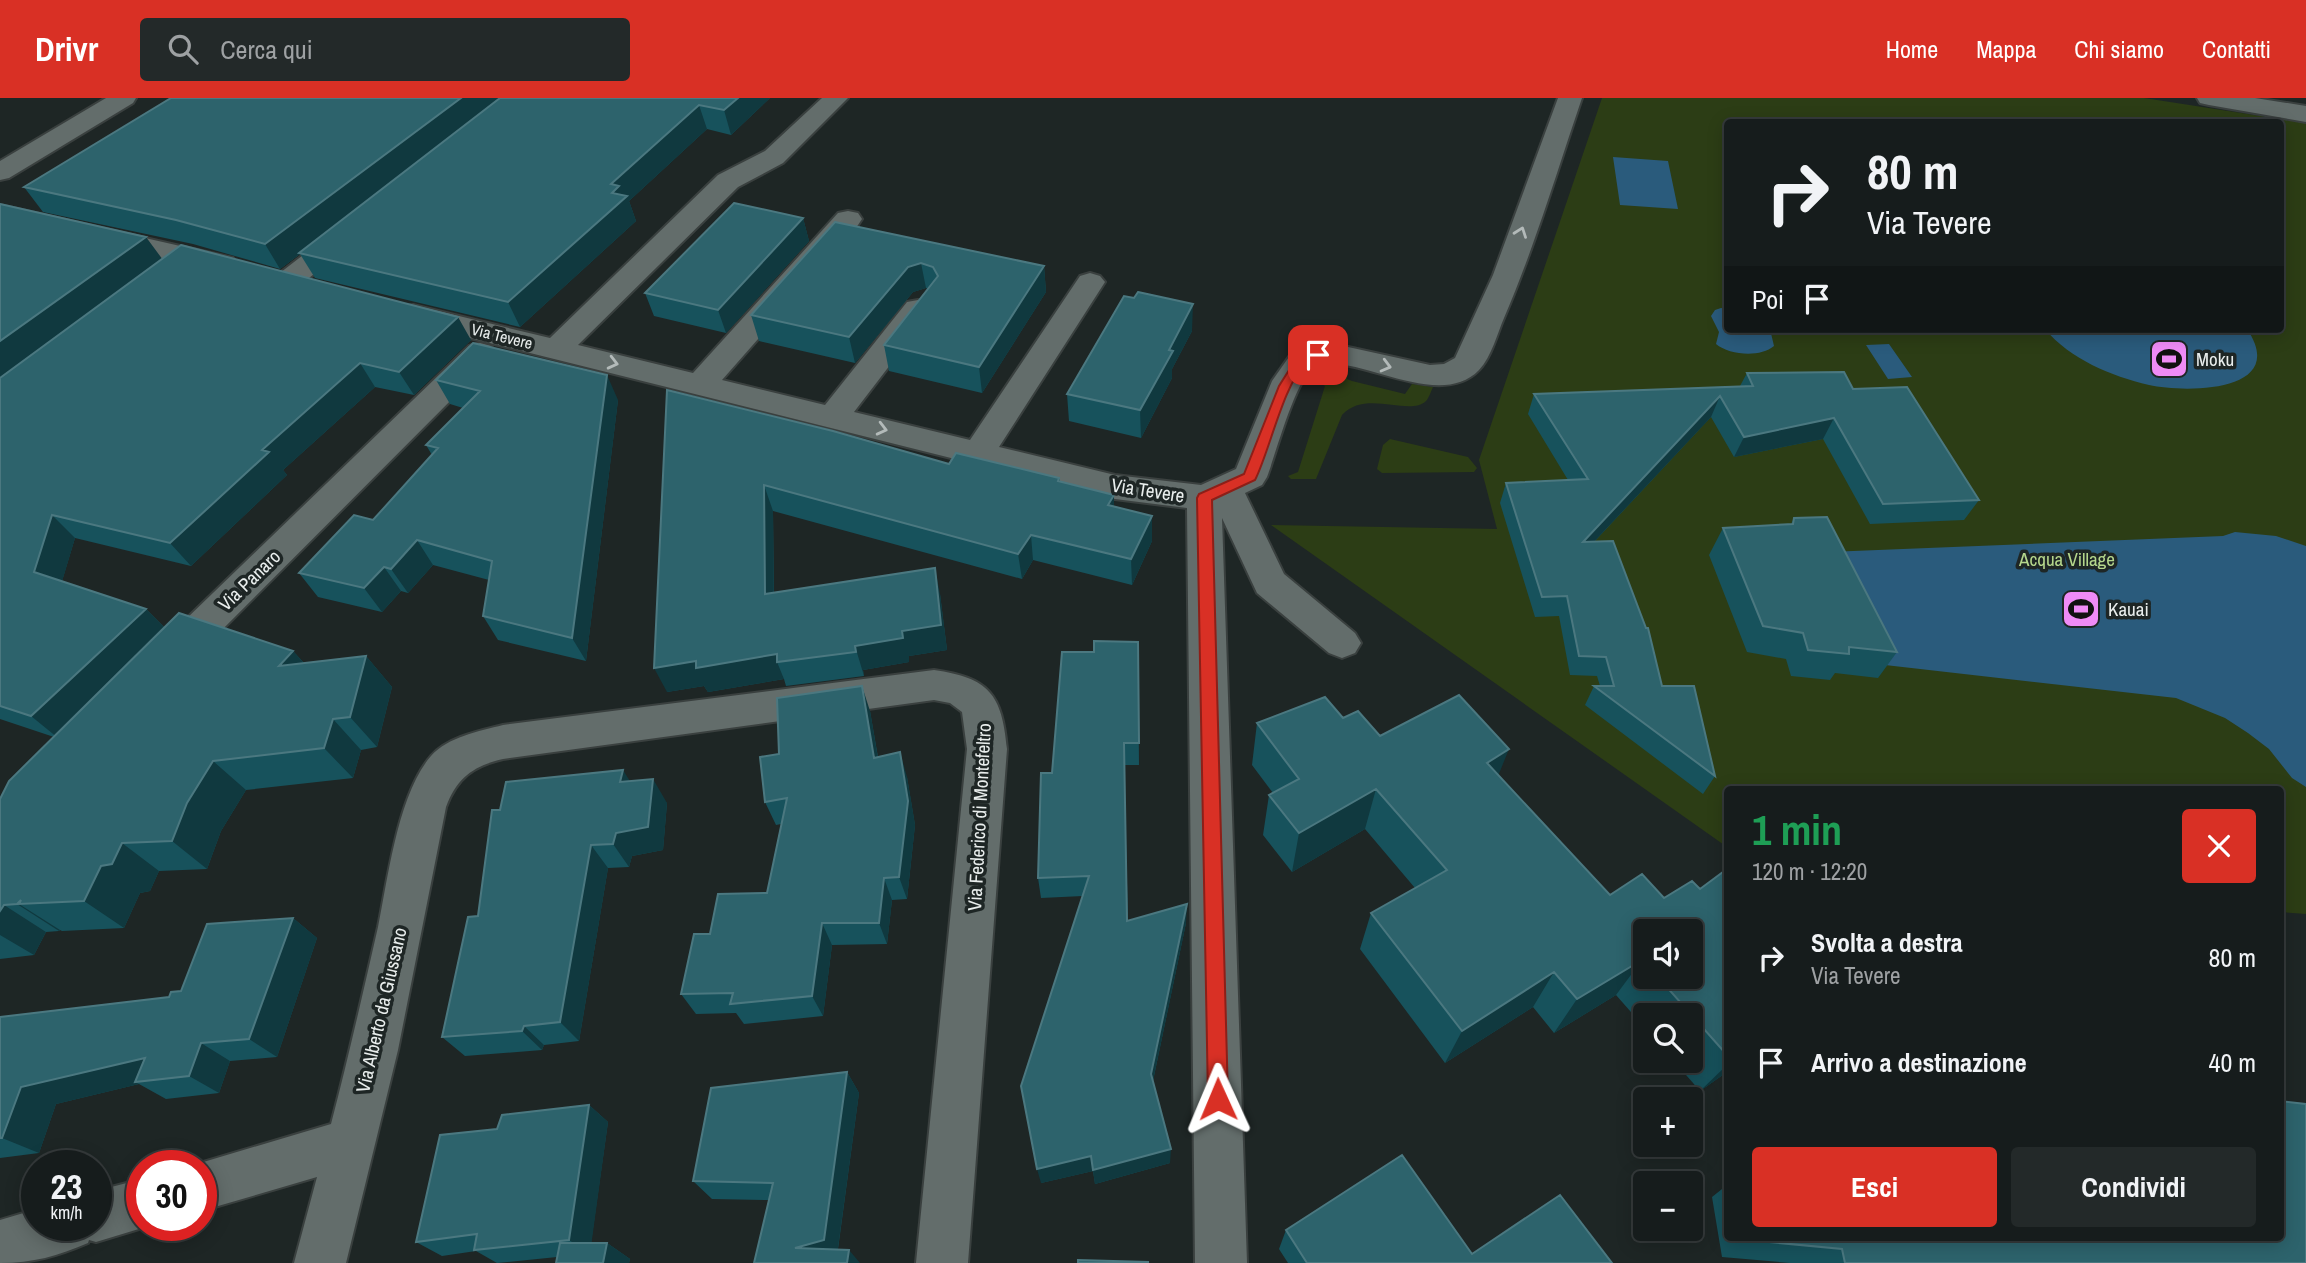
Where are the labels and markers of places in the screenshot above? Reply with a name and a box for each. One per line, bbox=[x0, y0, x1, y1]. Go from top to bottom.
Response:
pin bbox=[1288, 325, 1348, 385]
sports icon: Moku bbox=[2148, 338, 2190, 380]
place label: Moku bbox=[2196, 346, 2234, 372]
sports icon: Kauai bbox=[2060, 588, 2102, 630]
place label: Kauai bbox=[2108, 596, 2149, 622]

